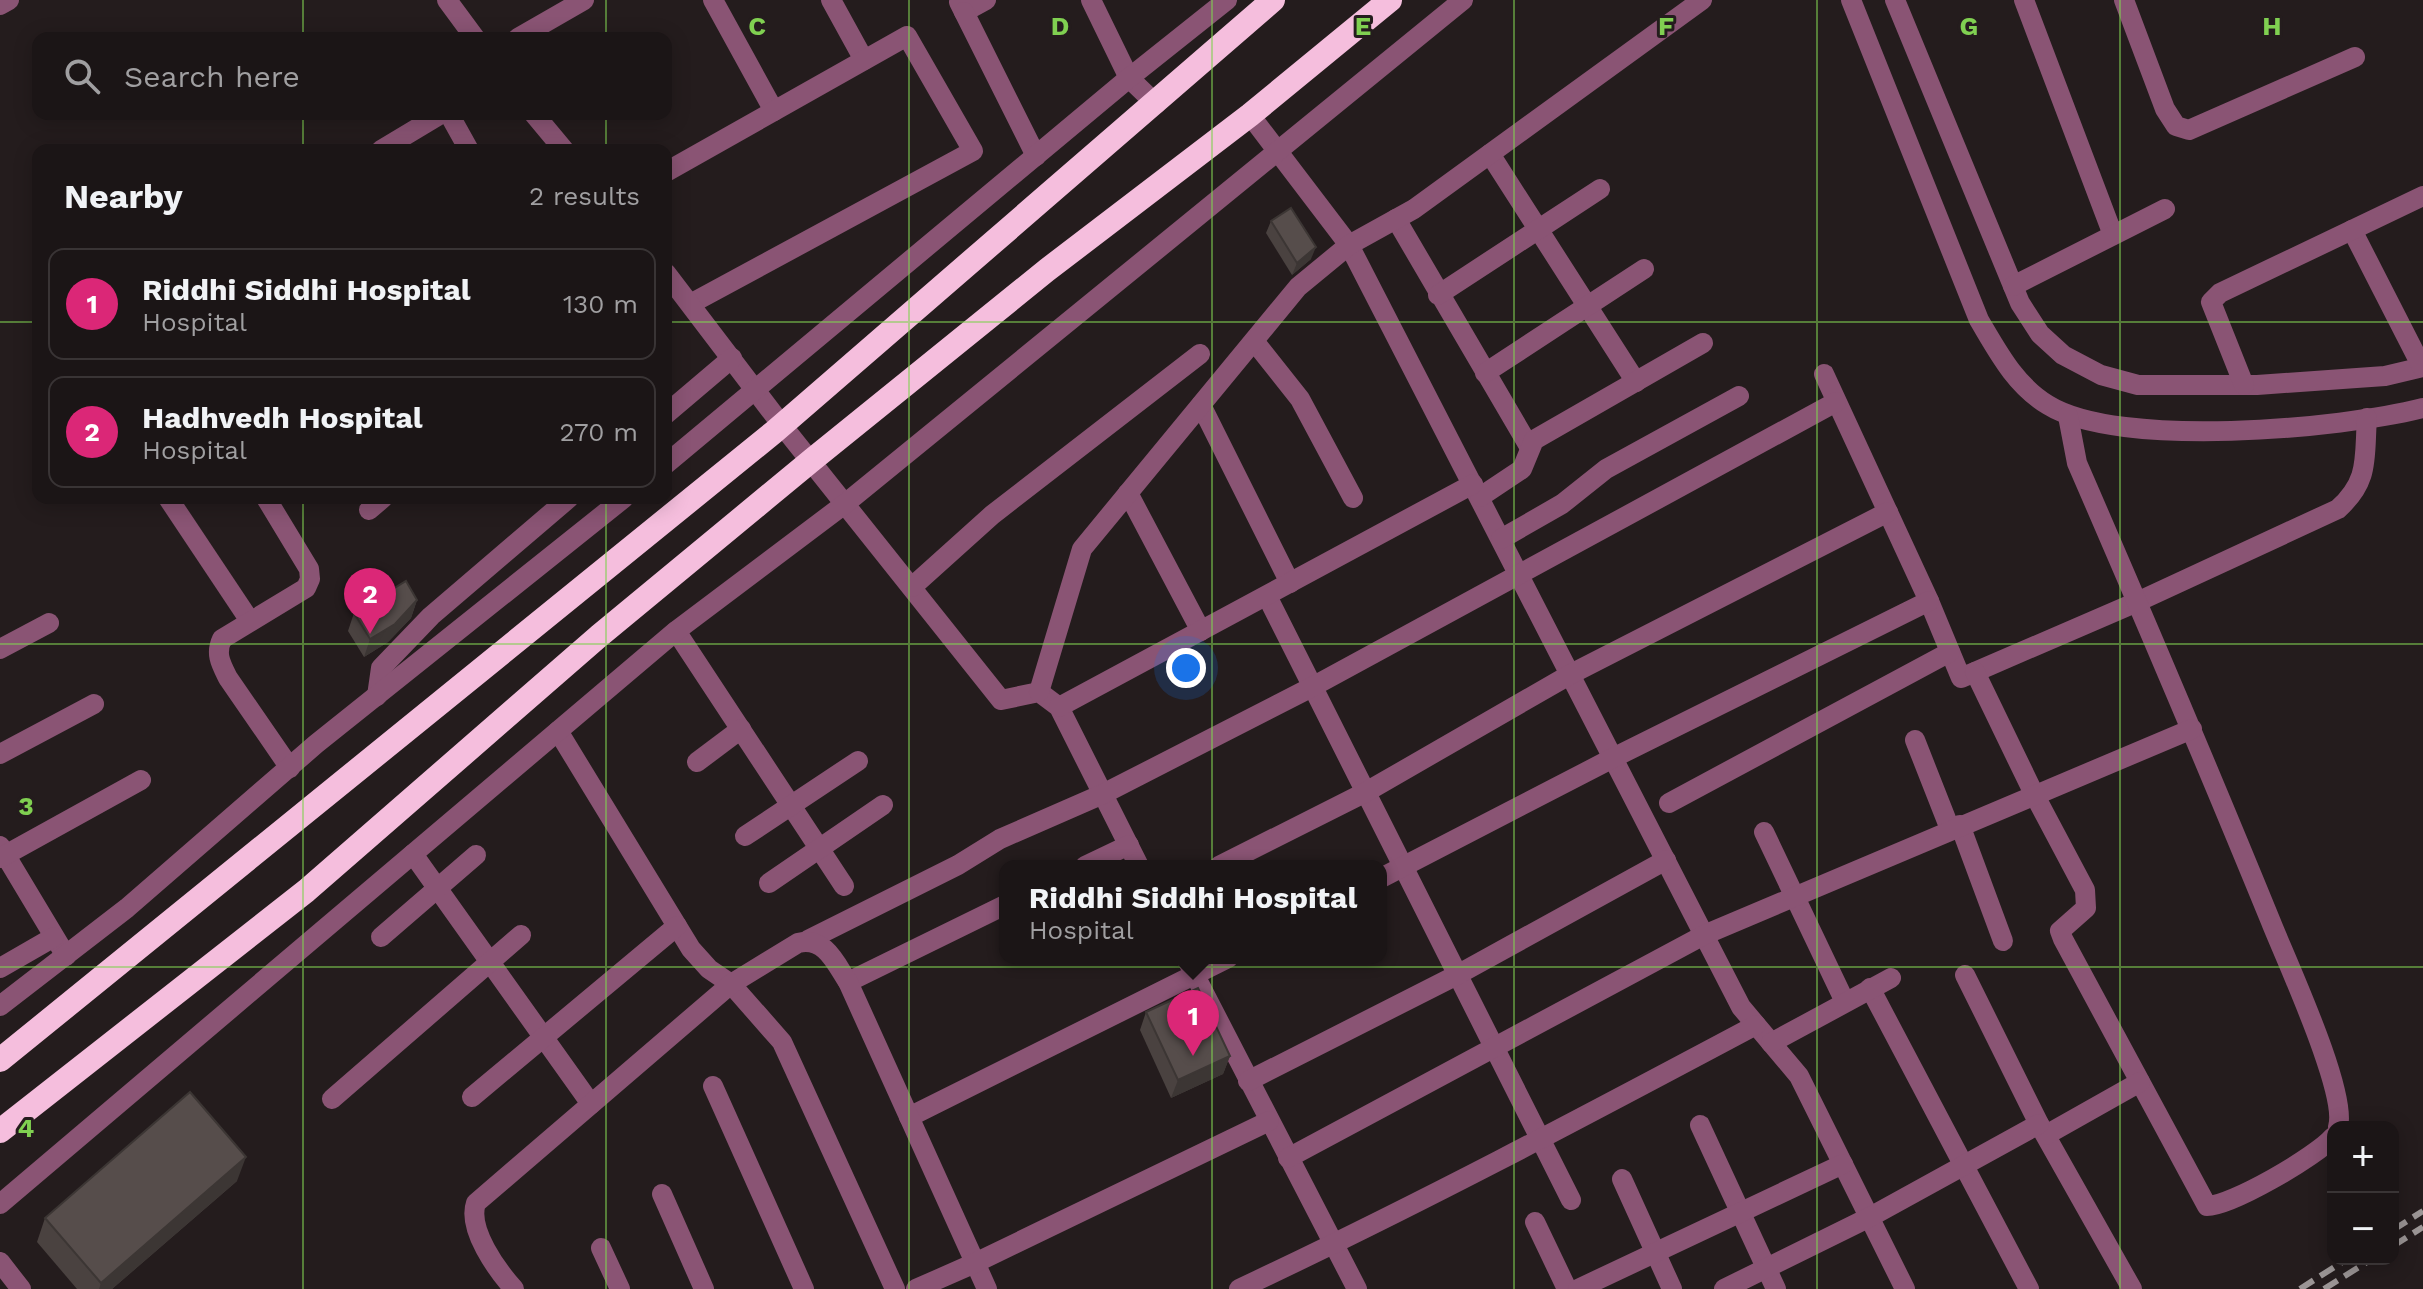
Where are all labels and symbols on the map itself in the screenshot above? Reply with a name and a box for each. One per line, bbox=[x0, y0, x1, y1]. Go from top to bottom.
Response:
text: C bbox=[748, 11, 766, 41]
text: D bbox=[1051, 11, 1069, 41]
text: E bbox=[1355, 11, 1371, 41]
text: F bbox=[1658, 11, 1674, 41]
text: G bbox=[1960, 11, 1978, 41]
text: H bbox=[2262, 11, 2282, 41]
pin: 2 bbox=[344, 568, 396, 634]
your location bbox=[1166, 648, 1206, 688]
text: 3 bbox=[18, 791, 34, 821]
pin: 1 bbox=[1167, 990, 1219, 1056]
text: 4 bbox=[18, 1113, 35, 1143]

